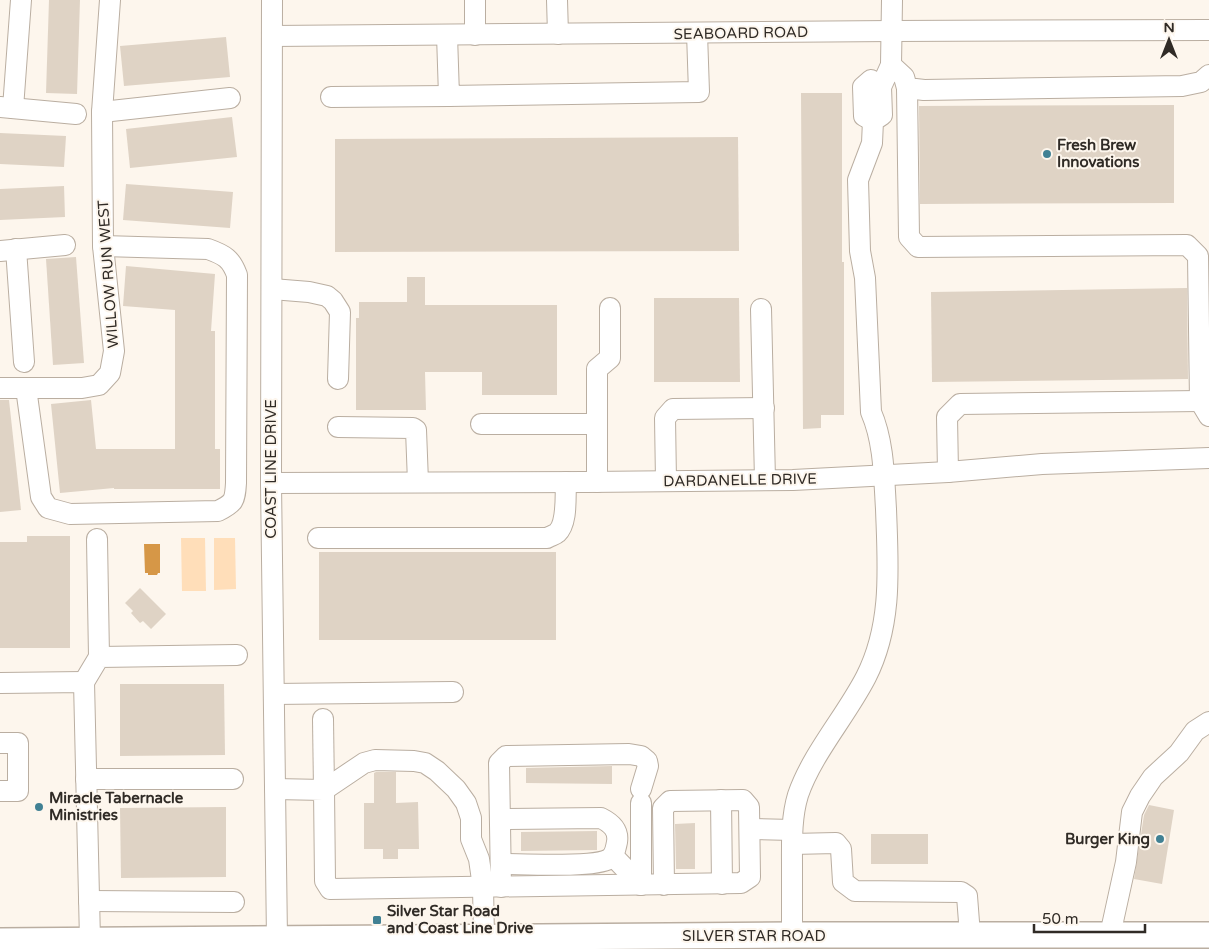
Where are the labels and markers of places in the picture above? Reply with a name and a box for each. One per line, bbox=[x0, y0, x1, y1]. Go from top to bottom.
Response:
place label: Fresh Brew Innovations bbox=[1057, 136, 1139, 171]
marker: Fresh Brew Innovations bbox=[1041, 148, 1053, 160]
place label: Miracle Tabernacle Ministries bbox=[49, 789, 184, 824]
marker: Miracle Tabernacle Ministries bbox=[33, 801, 45, 813]
place label: Burger King bbox=[1065, 830, 1150, 849]
marker: Burger King bbox=[1154, 833, 1166, 845]
place label: Silver Star Road and Coast Line Drive bbox=[387, 902, 534, 937]
marker: Silver Star Road and Coast Line Drive bbox=[371, 914, 383, 926]

